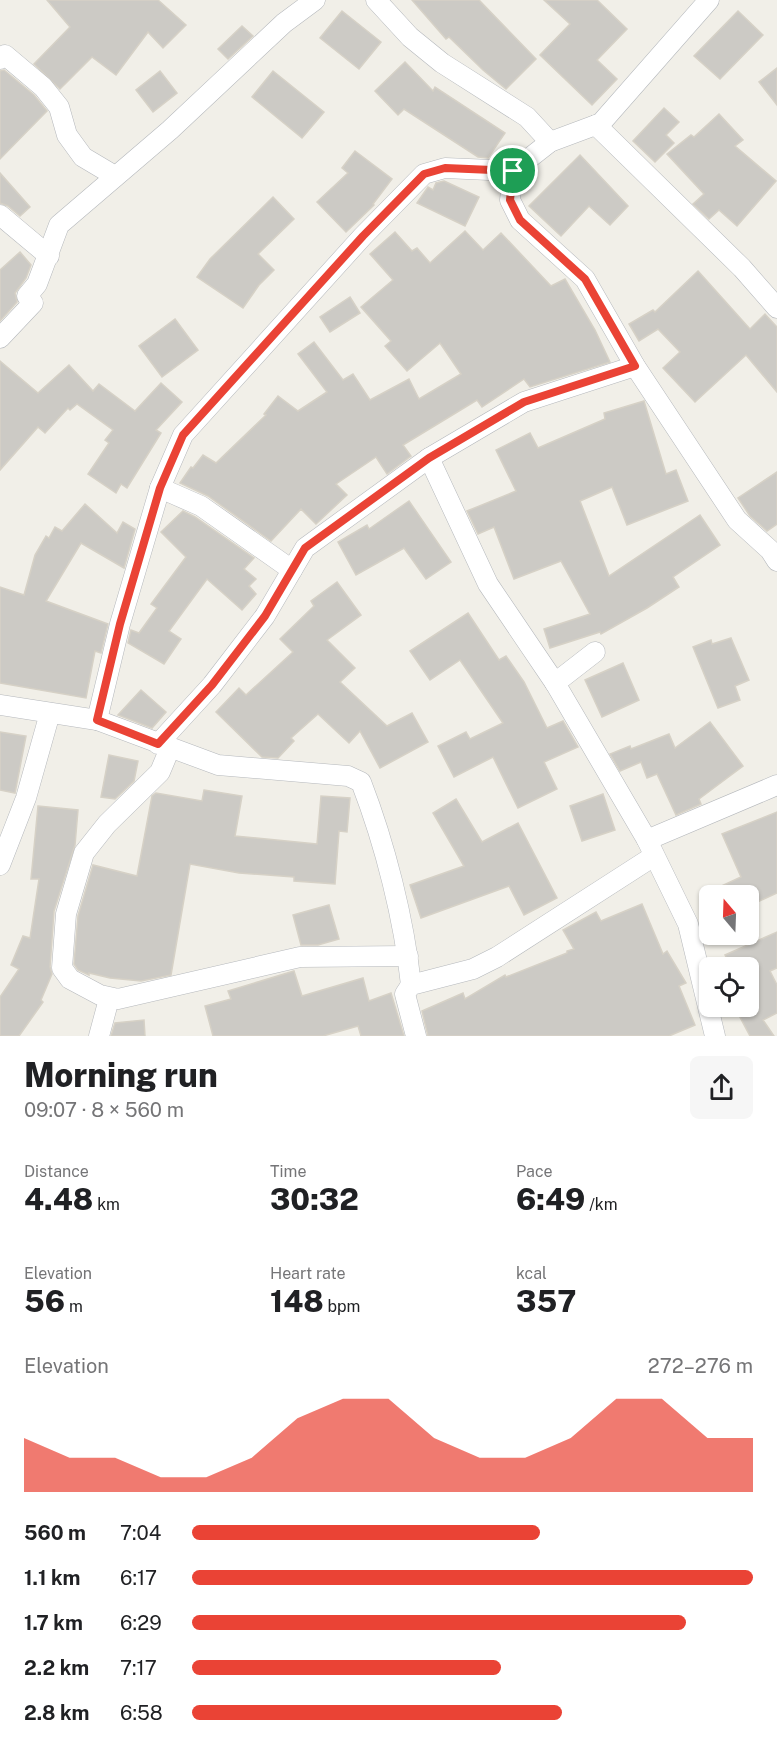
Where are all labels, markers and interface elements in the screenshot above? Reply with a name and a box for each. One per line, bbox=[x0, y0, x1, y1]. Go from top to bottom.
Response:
pin bbox=[487, 145, 538, 196]
icon: arrive bbox=[496, 154, 529, 187]
north arrow bbox=[699, 885, 759, 945]
map controls bbox=[699, 885, 759, 1017]
button: locate bbox=[699, 957, 759, 1017]
text: Morning run bbox=[24, 1056, 218, 1094]
button: share bbox=[690, 1056, 753, 1119]
text: 09:07 · 8 × 560 m bbox=[24, 1098, 184, 1122]
text: Distance bbox=[24, 1162, 89, 1181]
text: Time bbox=[270, 1162, 306, 1181]
text: Pace bbox=[516, 1162, 553, 1181]
text: 4.48 bbox=[24, 1181, 93, 1217]
text: 30:32 bbox=[270, 1181, 359, 1217]
text: 6:49 bbox=[516, 1181, 585, 1217]
text: km bbox=[93, 1195, 120, 1214]
text: /km bbox=[585, 1195, 618, 1214]
text: Elevation bbox=[24, 1264, 92, 1283]
text: Heart rate bbox=[270, 1264, 346, 1283]
text: kcal bbox=[516, 1264, 547, 1283]
text: 56 bbox=[24, 1283, 65, 1319]
text: 148 bbox=[270, 1283, 324, 1319]
text: 357 bbox=[516, 1283, 576, 1319]
text: m bbox=[65, 1297, 83, 1316]
text: bpm bbox=[324, 1297, 360, 1316]
text: Elevation bbox=[24, 1354, 109, 1378]
text: 272–276 m bbox=[648, 1354, 753, 1378]
text: 560 m bbox=[24, 1521, 86, 1545]
text: 7:04 bbox=[120, 1521, 161, 1545]
text: 1.1 km bbox=[24, 1566, 81, 1590]
text: 6:17 bbox=[120, 1566, 157, 1590]
text: 1.7 km bbox=[24, 1611, 83, 1635]
text: 6:29 bbox=[120, 1611, 162, 1635]
text: 2.2 km bbox=[24, 1656, 89, 1680]
text: 7:17 bbox=[120, 1656, 157, 1680]
text: 2.8 km bbox=[24, 1701, 90, 1725]
text: 6:58 bbox=[120, 1701, 163, 1725]

